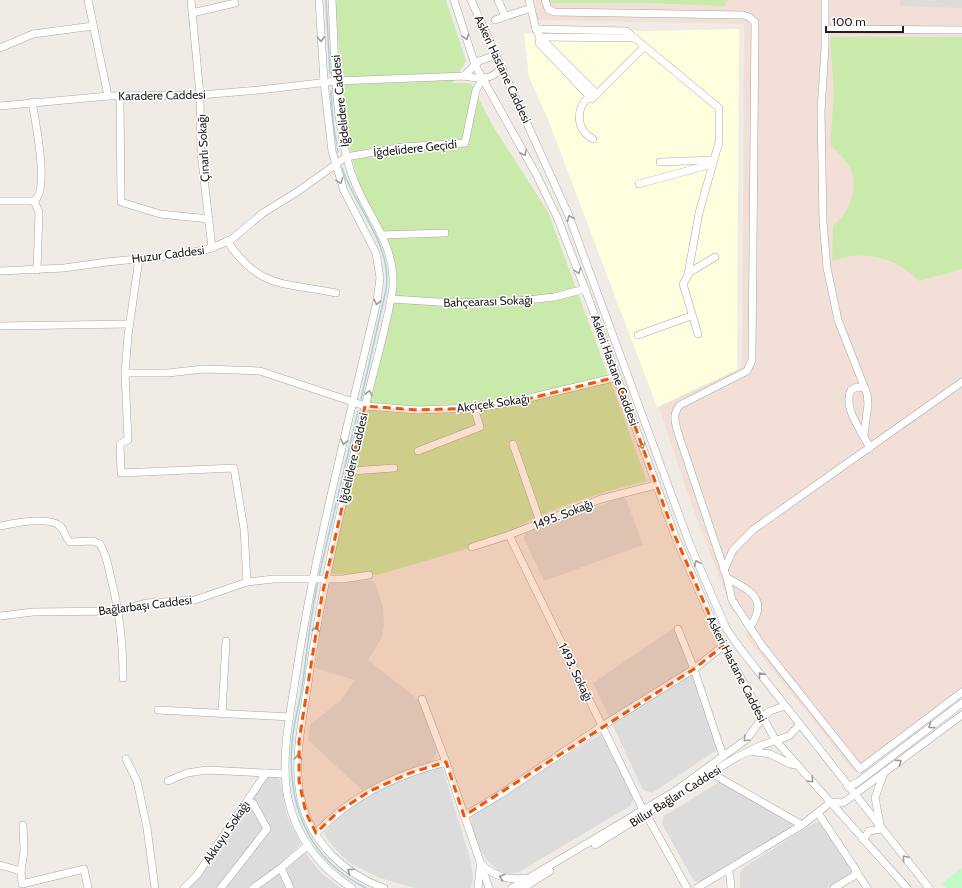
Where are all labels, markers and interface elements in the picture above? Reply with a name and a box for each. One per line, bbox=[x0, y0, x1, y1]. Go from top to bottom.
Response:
scale bar bbox=[826, 8, 903, 34]
street label: Askeri Hastane Caddesi bbox=[471, 13, 535, 125]
text: 100 m bbox=[832, 14, 866, 29]
one-way arrow bbox=[461, 33, 470, 40]
one-way arrow bbox=[317, 36, 325, 42]
street label: İğdelidere Caddesi bbox=[328, 54, 352, 148]
street label: Karadere Caddesi bbox=[118, 87, 206, 103]
street label: Çınarlı Sokağı bbox=[194, 114, 212, 182]
street label: İğdelidere Geçidi bbox=[373, 136, 457, 160]
one-way arrow bbox=[520, 149, 527, 156]
one-way arrow bbox=[336, 178, 344, 185]
one-way arrow bbox=[566, 214, 574, 221]
street label: Huzur Caddesi bbox=[131, 242, 205, 266]
one-way arrow bbox=[574, 267, 582, 274]
street label: Bahçearası Sokağı bbox=[443, 292, 533, 310]
one-way arrow bbox=[373, 299, 381, 305]
street label: Askeri Hastane Caddesi bbox=[588, 312, 642, 428]
one-way arrow bbox=[364, 389, 372, 396]
street label: Akçiçek Sokağı bbox=[456, 390, 530, 416]
street label: İğdelidere Caddesi bbox=[335, 411, 371, 505]
one-way arrow bbox=[340, 439, 348, 445]
one-way arrow bbox=[638, 442, 646, 449]
street label: 1495. Sokağı bbox=[531, 496, 595, 532]
one-way arrow bbox=[694, 559, 702, 567]
street label: Bağlarbaşı Caddesi bbox=[97, 592, 193, 618]
street label: Askeri Hastane Caddesi bbox=[704, 613, 770, 725]
one-way arrow bbox=[311, 626, 320, 632]
street label: 1493. Sokağı bbox=[556, 641, 596, 703]
one-way arrow bbox=[758, 673, 765, 680]
one-way arrow bbox=[928, 722, 935, 729]
one-way arrow bbox=[743, 734, 751, 741]
one-way arrow bbox=[294, 754, 303, 760]
one-way arrow bbox=[895, 759, 902, 766]
street label: Billur Bağları Caddesi bbox=[627, 762, 723, 830]
one-way arrow bbox=[806, 775, 814, 783]
street label: Akkuyu Sokağı bbox=[199, 798, 253, 866]
one-way arrow bbox=[902, 855, 909, 862]
one-way arrow bbox=[347, 868, 354, 875]
one-way arrow bbox=[499, 873, 506, 881]

